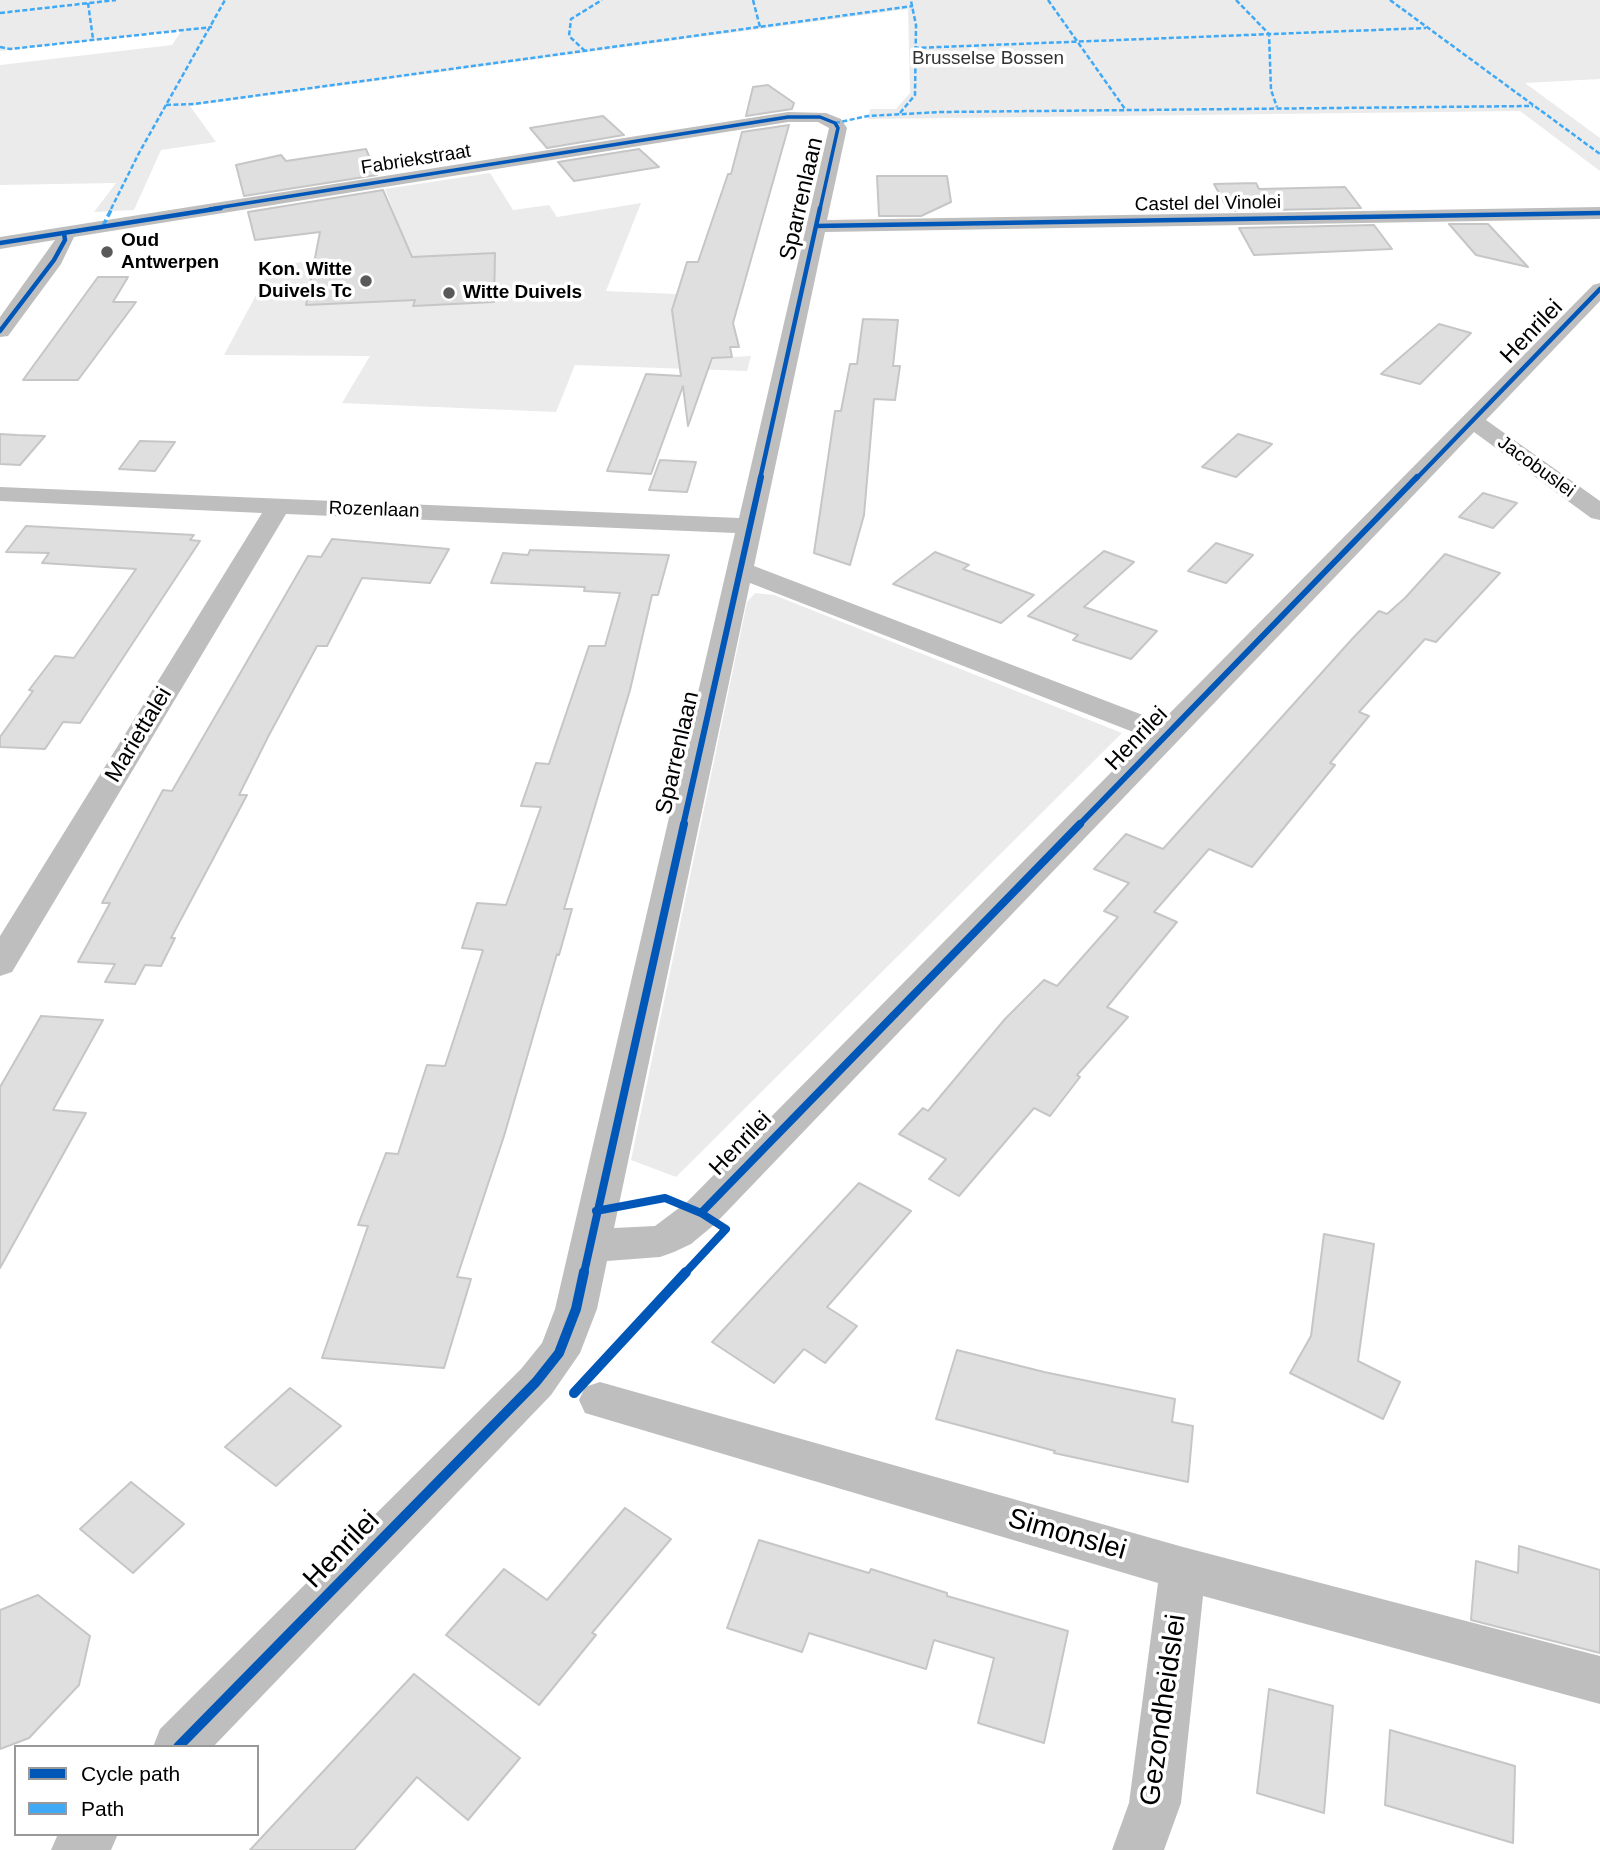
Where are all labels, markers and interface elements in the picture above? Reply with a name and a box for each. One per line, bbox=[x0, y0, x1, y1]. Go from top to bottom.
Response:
park label: Brusselse Bossen bbox=[912, 48, 1064, 70]
street label: Sparrenlaan bbox=[774, 135, 830, 263]
street label: Fabriekstraat bbox=[359, 140, 473, 180]
street label: Castel del Vinolei bbox=[1135, 191, 1281, 217]
place label: Oud Antwerpen bbox=[121, 230, 219, 274]
marker: Oud Antwerpen bbox=[99, 244, 115, 260]
place label: Kon. Witte Duivels Tc bbox=[258, 259, 352, 303]
marker: Kon. Witte Duivels Tc bbox=[358, 273, 374, 289]
place label: Witte Duivels bbox=[463, 282, 582, 304]
marker: Witte Duivels bbox=[441, 285, 457, 301]
street label: Henrilei bbox=[1495, 294, 1569, 370]
street label: Jacobuslei bbox=[1493, 431, 1579, 503]
street label: Rozenlaan bbox=[328, 497, 420, 523]
street label: Mariettalei bbox=[100, 682, 178, 788]
street label: Sparrenlaan bbox=[650, 689, 706, 817]
street label: Henrilei bbox=[1100, 701, 1174, 777]
street label: Henrilei bbox=[704, 1106, 778, 1182]
street label: Simonslei bbox=[1004, 1502, 1130, 1568]
street label: Henrilei bbox=[297, 1504, 387, 1596]
street label: Gezondheidslei bbox=[1134, 1612, 1194, 1808]
legend bbox=[14, 1745, 259, 1836]
text: Cycle path bbox=[81, 1762, 180, 1785]
text: Path bbox=[81, 1797, 124, 1820]

